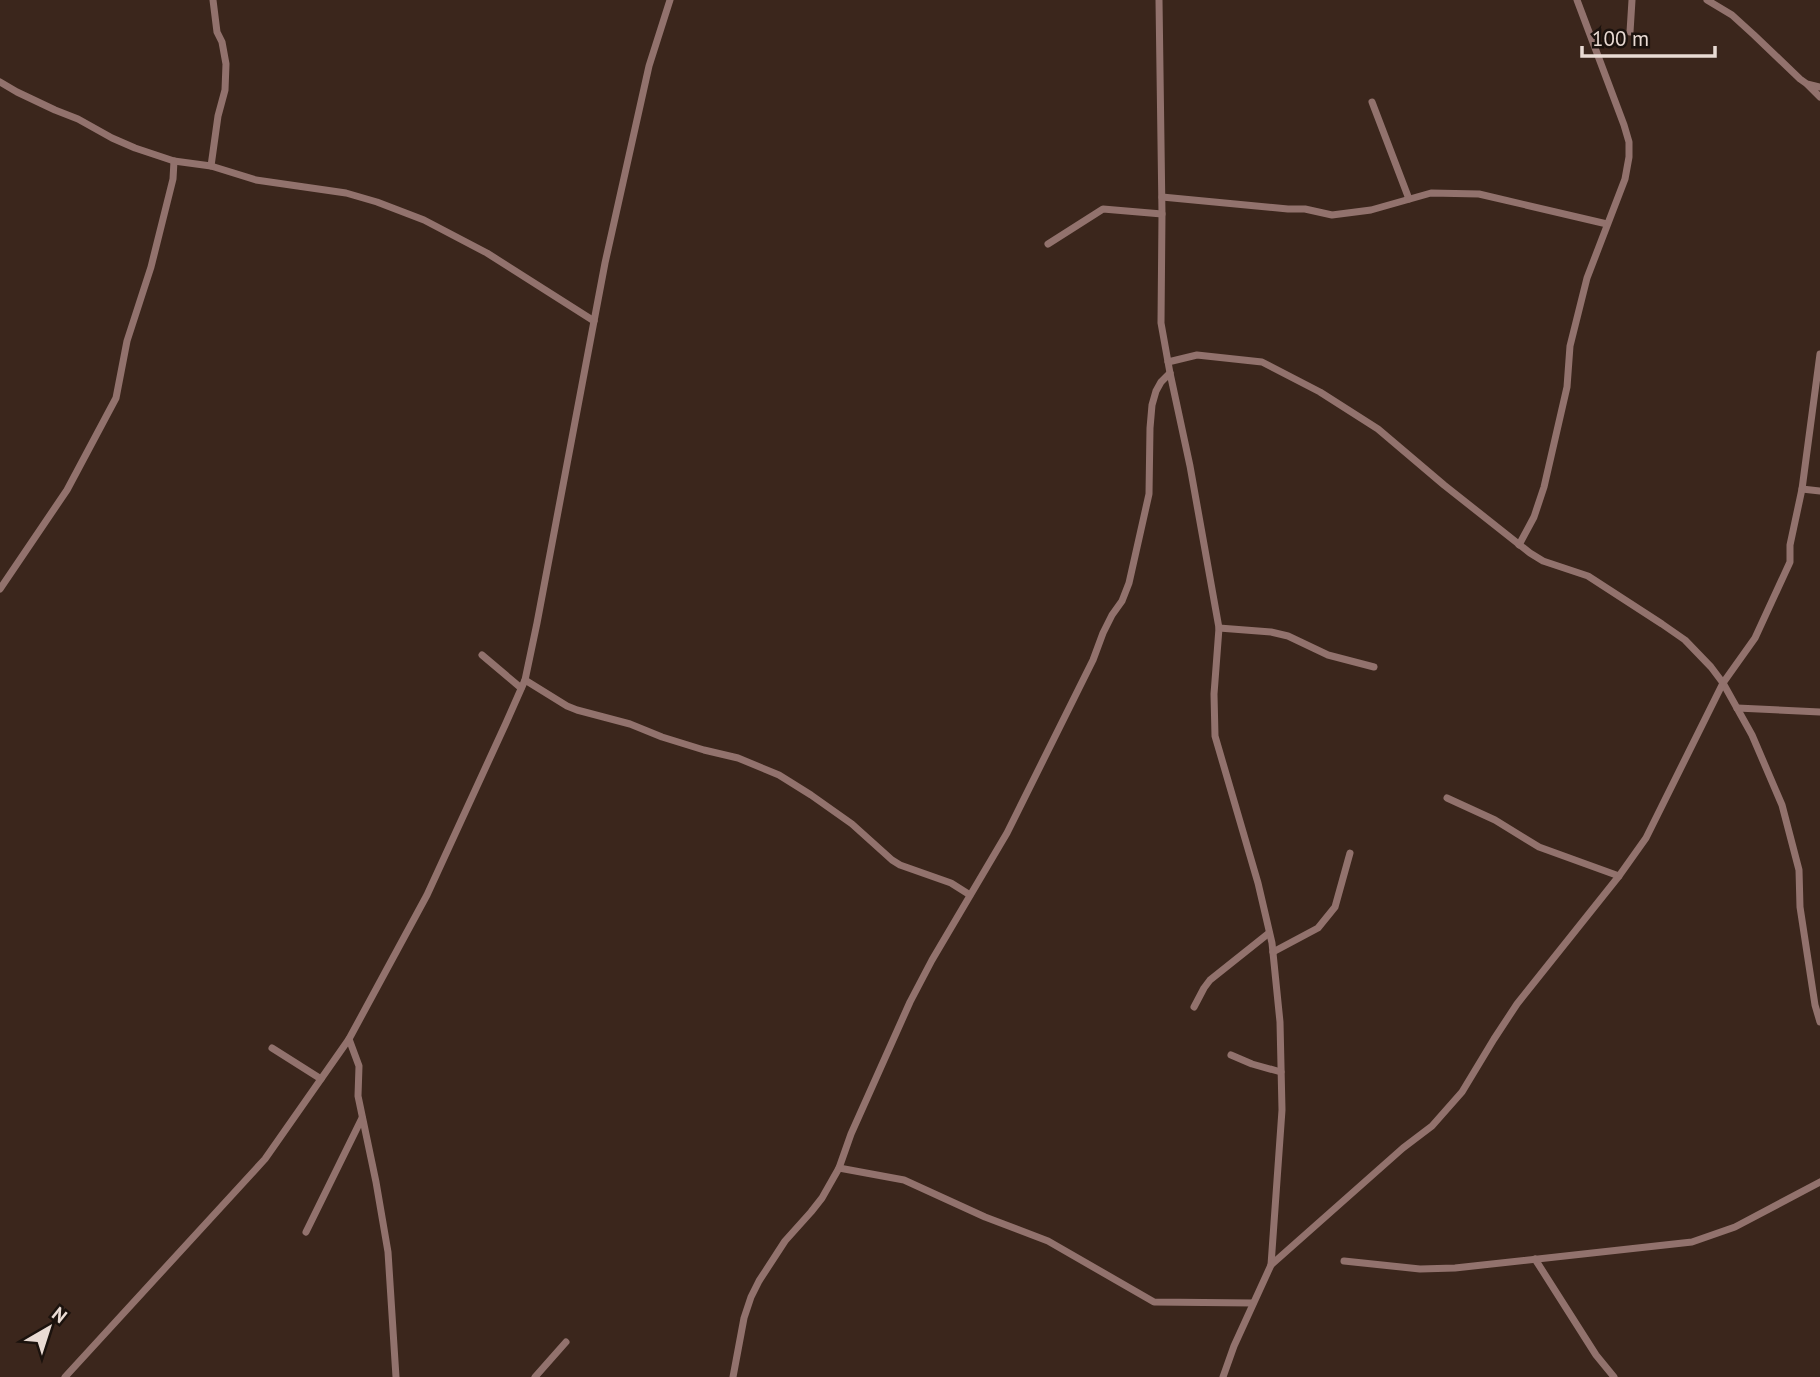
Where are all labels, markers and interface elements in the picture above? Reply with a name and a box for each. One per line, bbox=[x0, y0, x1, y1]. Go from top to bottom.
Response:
scale bar bbox=[1582, 14, 1715, 58]
text: 100 m bbox=[1592, 25, 1649, 52]
north arrow bbox=[14, 1293, 84, 1363]
text: N bbox=[47, 1302, 72, 1328]

